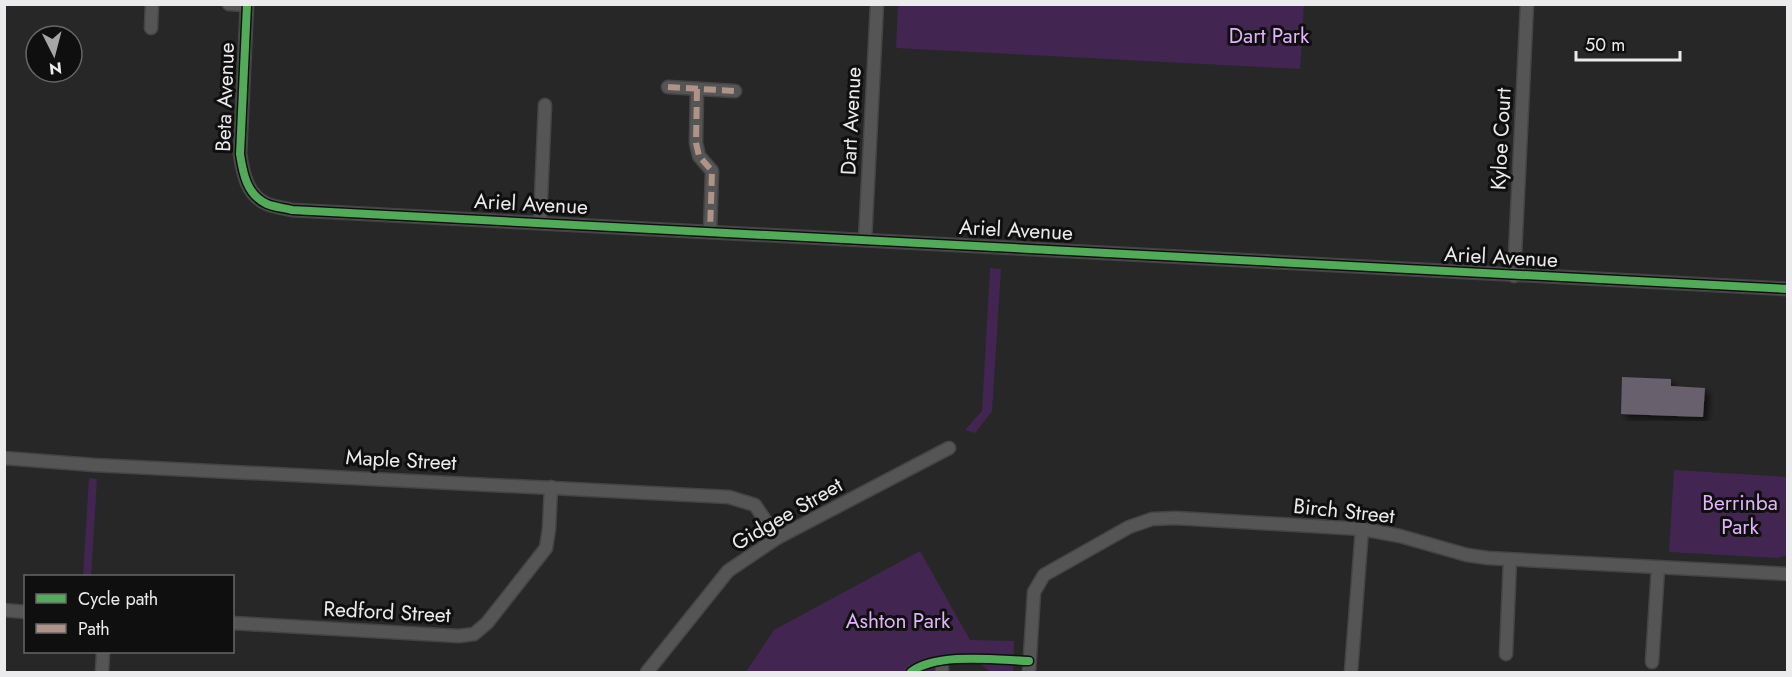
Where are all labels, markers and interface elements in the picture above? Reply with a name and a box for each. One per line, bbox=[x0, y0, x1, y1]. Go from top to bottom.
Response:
park label: Dart Park bbox=[1229, 21, 1310, 51]
north arrow bbox=[24, 24, 84, 84]
scale bar bbox=[1576, 24, 1680, 62]
text: 50 m bbox=[1585, 32, 1625, 58]
street label: Beta Avenue bbox=[208, 42, 242, 152]
text: N bbox=[48, 56, 63, 81]
street label: Dart Avenue bbox=[833, 66, 869, 176]
street label: Kyloe Court bbox=[1483, 87, 1519, 191]
street label: Ariel Avenue bbox=[473, 186, 589, 222]
street label: Ariel Avenue bbox=[958, 212, 1074, 248]
street label: Ariel Avenue bbox=[1443, 239, 1559, 275]
street label: Maple Street bbox=[345, 442, 457, 478]
street label: Gidgee Street bbox=[726, 470, 848, 558]
park label: Berrinba Park bbox=[1702, 488, 1778, 542]
street label: Birch Street bbox=[1292, 491, 1396, 531]
legend bbox=[24, 575, 234, 653]
text: Cycle path bbox=[78, 586, 158, 612]
street label: Redford Street bbox=[322, 594, 452, 630]
park label: Ashton Park bbox=[846, 606, 951, 636]
text: Path bbox=[78, 616, 110, 642]

